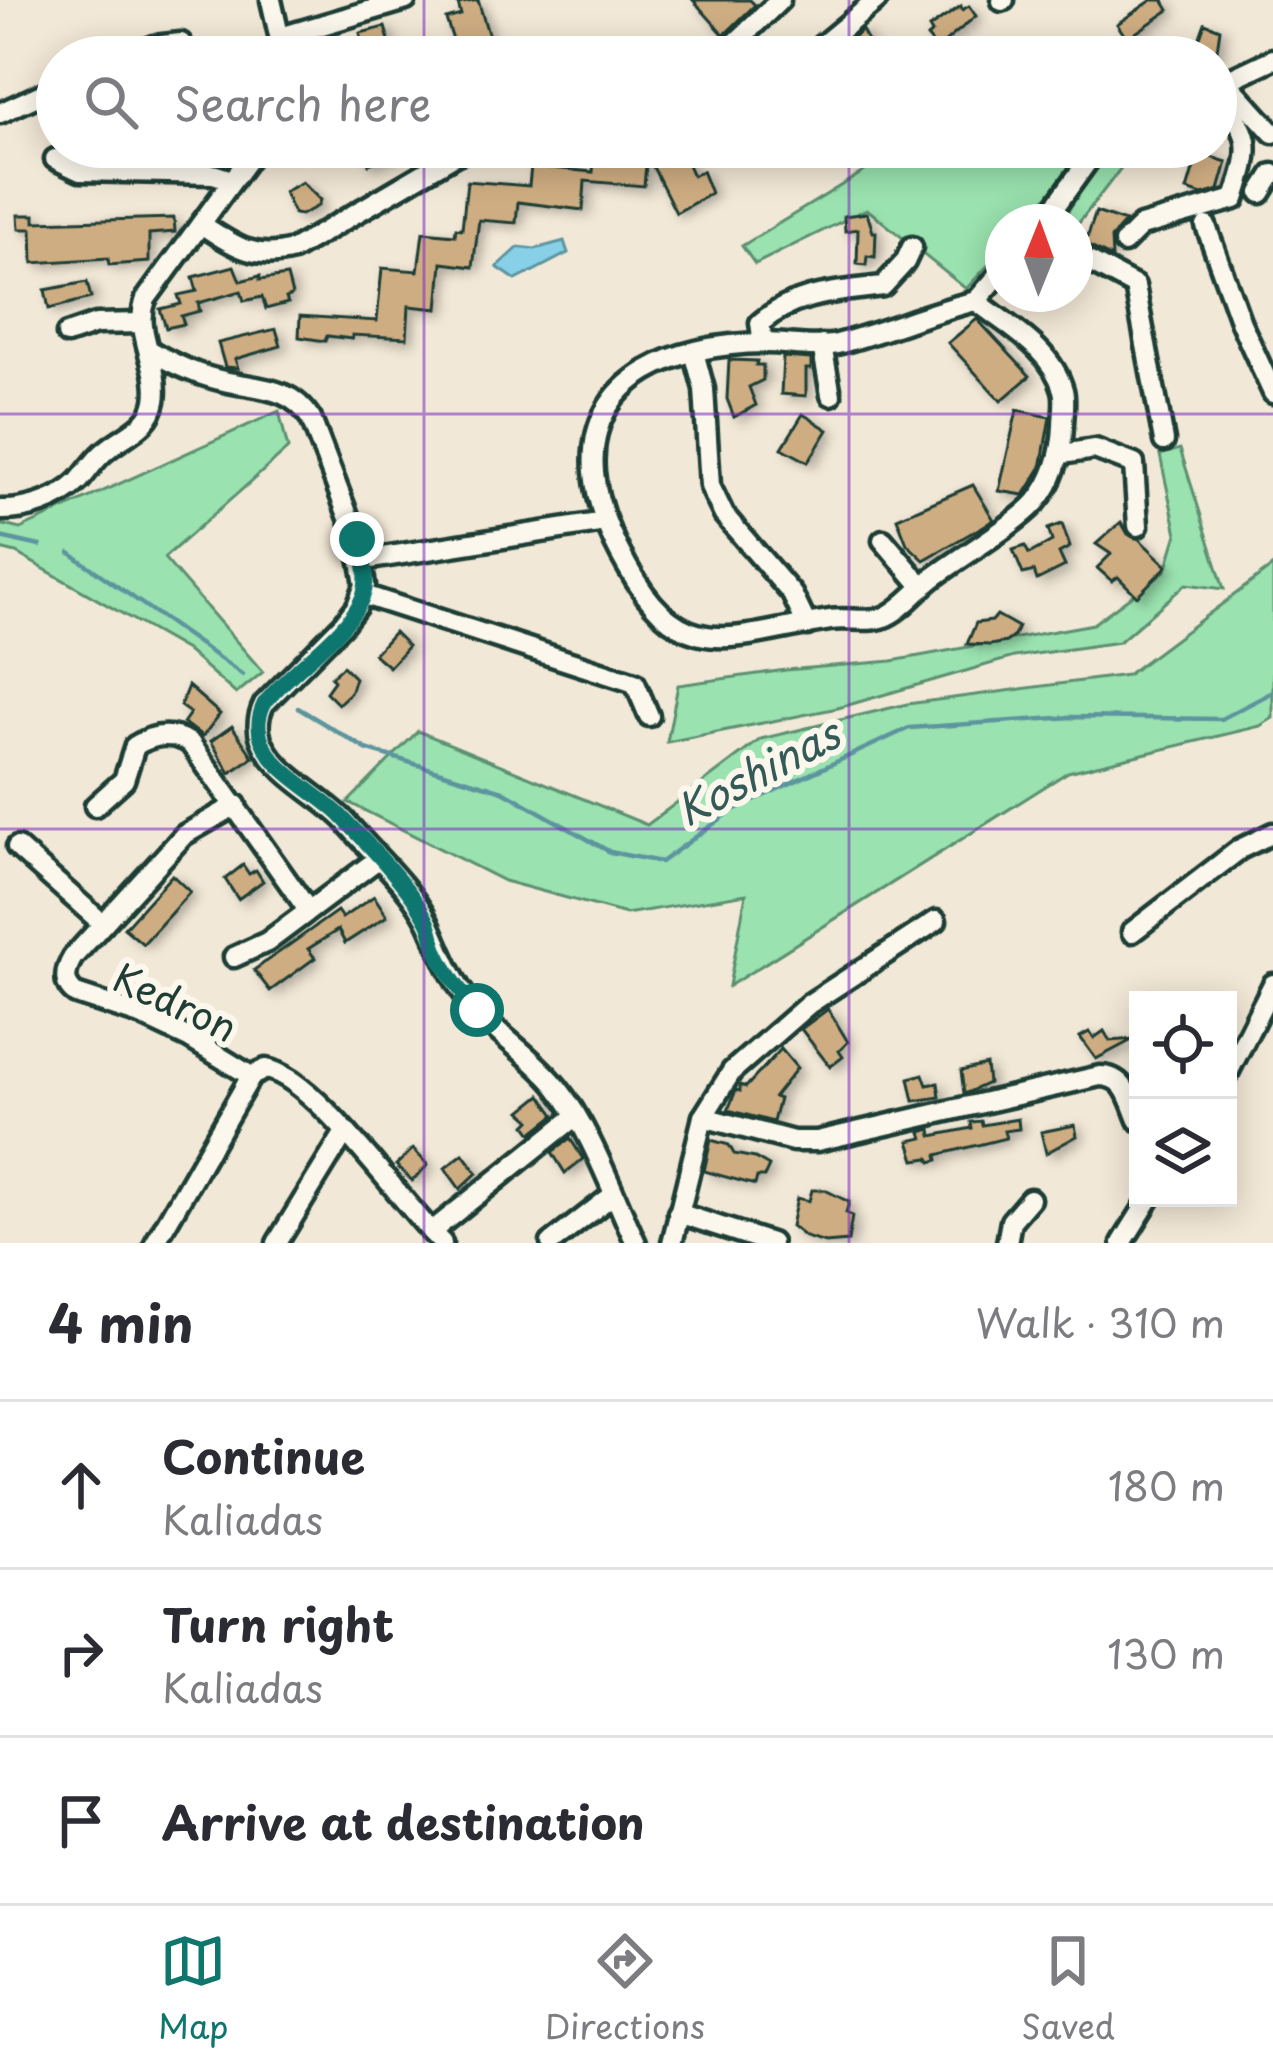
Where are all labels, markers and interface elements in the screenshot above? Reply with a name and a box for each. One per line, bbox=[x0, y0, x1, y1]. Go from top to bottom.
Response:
search box bbox=[36, 36, 1237, 168]
text: Search here bbox=[174, 68, 431, 136]
icon: search bbox=[78, 69, 144, 135]
north arrow bbox=[985, 204, 1093, 312]
route end bbox=[330, 512, 384, 566]
water label: Koshinas bbox=[664, 700, 853, 840]
street label: Kedron bbox=[104, 946, 248, 1055]
route start bbox=[450, 983, 504, 1037]
map controls bbox=[1129, 991, 1237, 1207]
button: locate bbox=[1129, 991, 1237, 1099]
button: layers bbox=[1129, 1099, 1237, 1207]
text: 4 min bbox=[48, 1283, 193, 1360]
text: Walk · 310 m bbox=[976, 1292, 1225, 1351]
text: Continue bbox=[162, 1421, 365, 1489]
icon: ahead bbox=[48, 1452, 114, 1518]
text: 180 m bbox=[1108, 1455, 1225, 1514]
text: Kaliadas bbox=[162, 1489, 323, 1548]
text: Turn right bbox=[162, 1589, 394, 1657]
icon: right bbox=[48, 1620, 114, 1686]
text: 130 m bbox=[1107, 1623, 1225, 1682]
text: Kaliadas bbox=[162, 1657, 323, 1716]
text: Arrive at destination bbox=[162, 1787, 645, 1855]
icon: arrive bbox=[48, 1788, 114, 1854]
tab: Map bbox=[158, 1928, 229, 2050]
tab: Directions bbox=[545, 1928, 705, 2050]
tab: Saved bbox=[1021, 1928, 1115, 2050]

